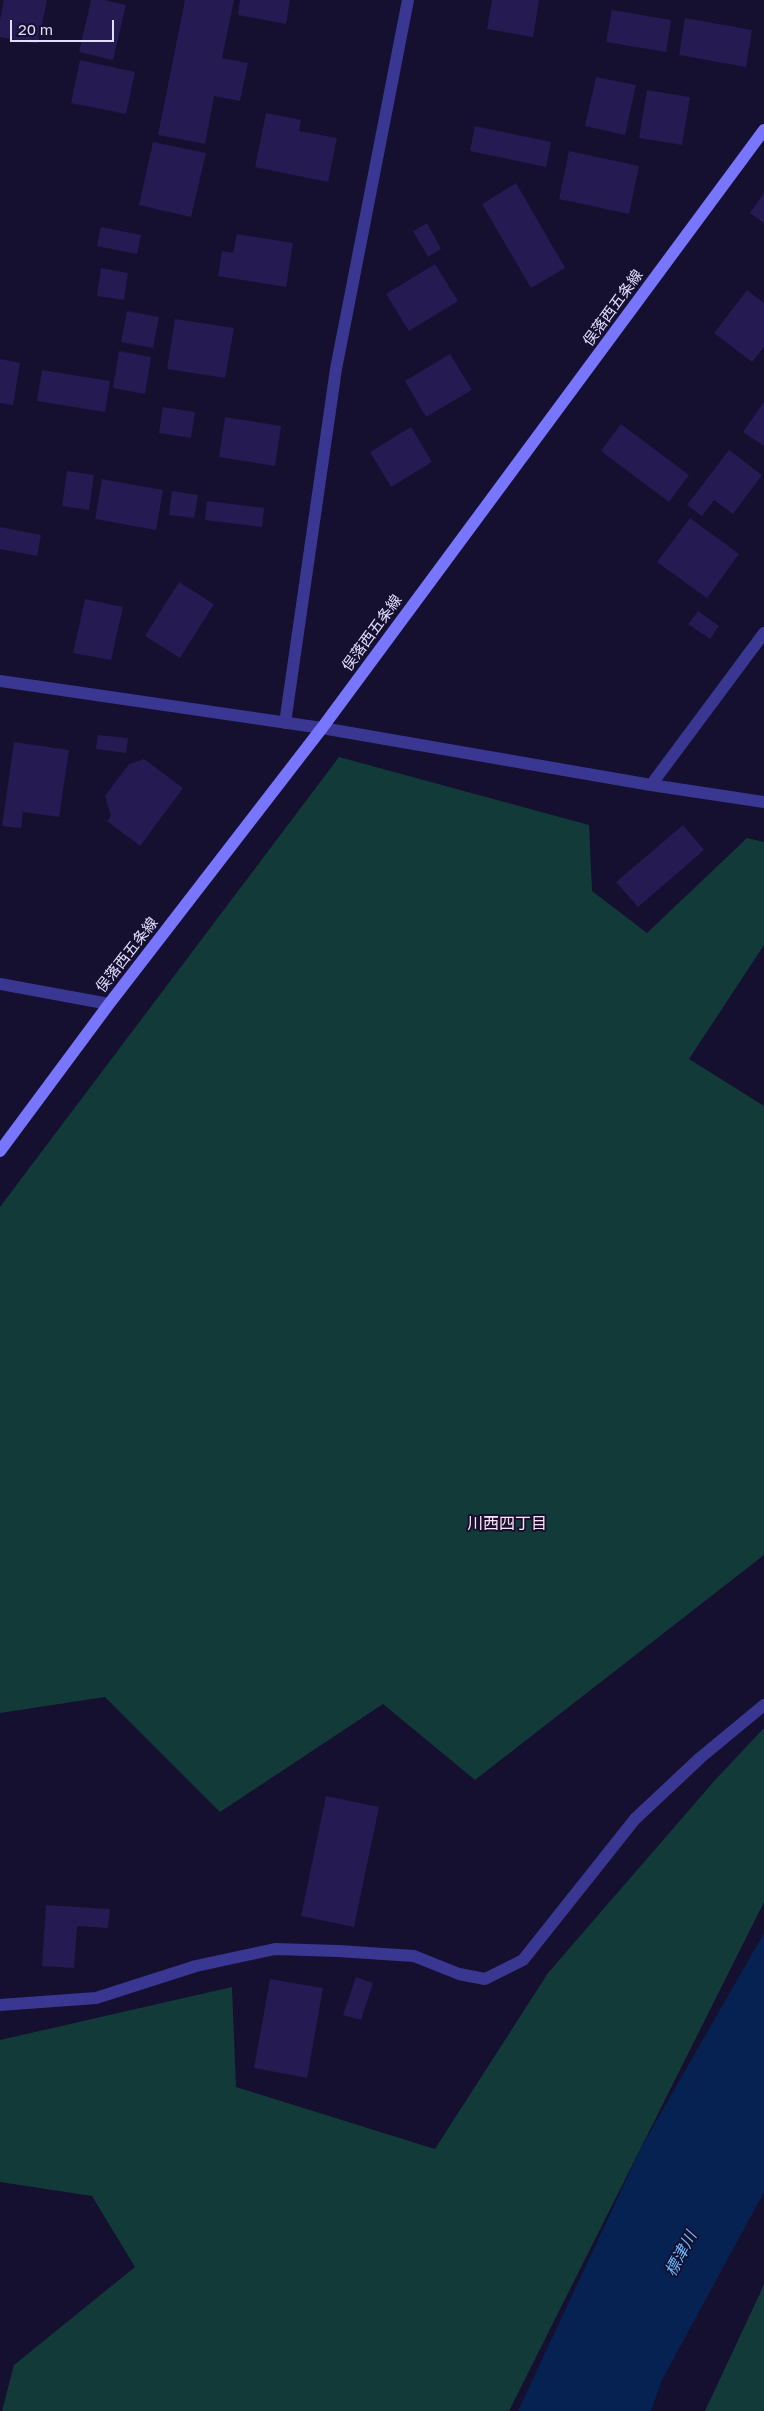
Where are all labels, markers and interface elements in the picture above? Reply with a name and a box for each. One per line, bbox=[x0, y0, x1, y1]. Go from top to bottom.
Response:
scale bar bbox=[12, 10, 116, 42]
text: 20 m bbox=[18, 20, 53, 38]
street label: 俣落西五条線 bbox=[579, 266, 647, 350]
street label: 俣落西五条線 bbox=[338, 591, 406, 675]
street label: 俣落西五条線 bbox=[92, 914, 162, 996]
district label: 川西四丁目 bbox=[467, 1514, 547, 1534]
water label: 標津川 bbox=[661, 2228, 701, 2280]

